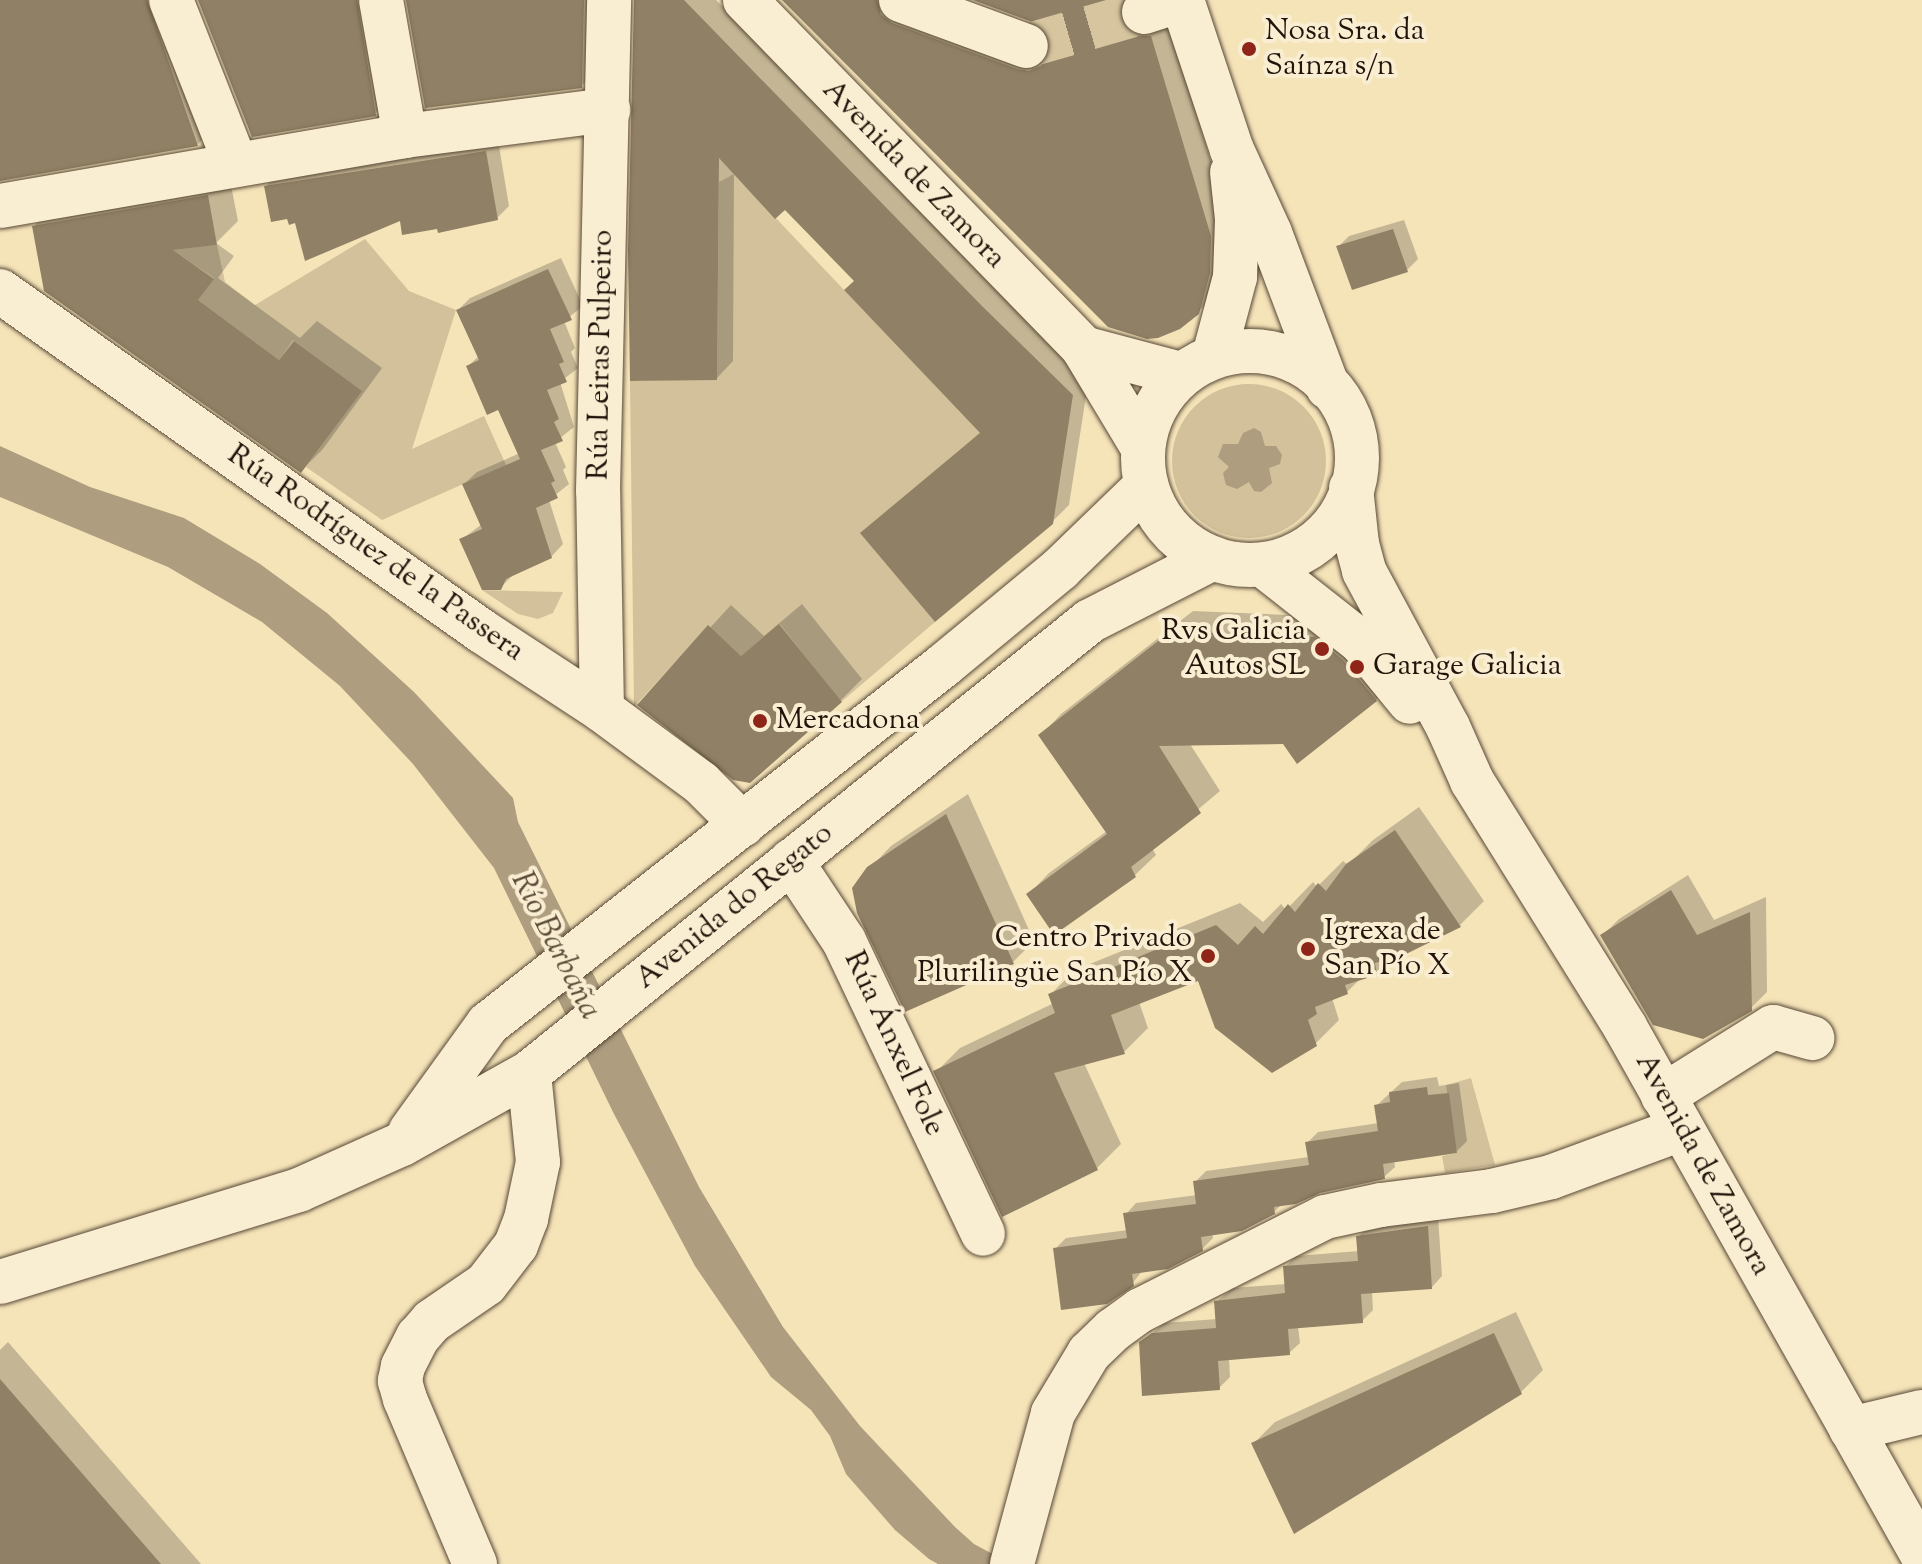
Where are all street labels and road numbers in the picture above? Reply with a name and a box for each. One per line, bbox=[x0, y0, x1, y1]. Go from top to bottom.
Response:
street label: Avenida de Zamora bbox=[814, 73, 1012, 277]
street label: Rúa Leiras Pulpeiro bbox=[582, 230, 622, 480]
street label: Rúa Rodríguez de la Passera bbox=[220, 438, 530, 670]
street label: Avenida do Regato bbox=[629, 816, 841, 998]
street label: Rúa Ánxel Fole bbox=[835, 946, 951, 1142]
street label: Avenida de Zamora bbox=[1626, 1048, 1778, 1282]

